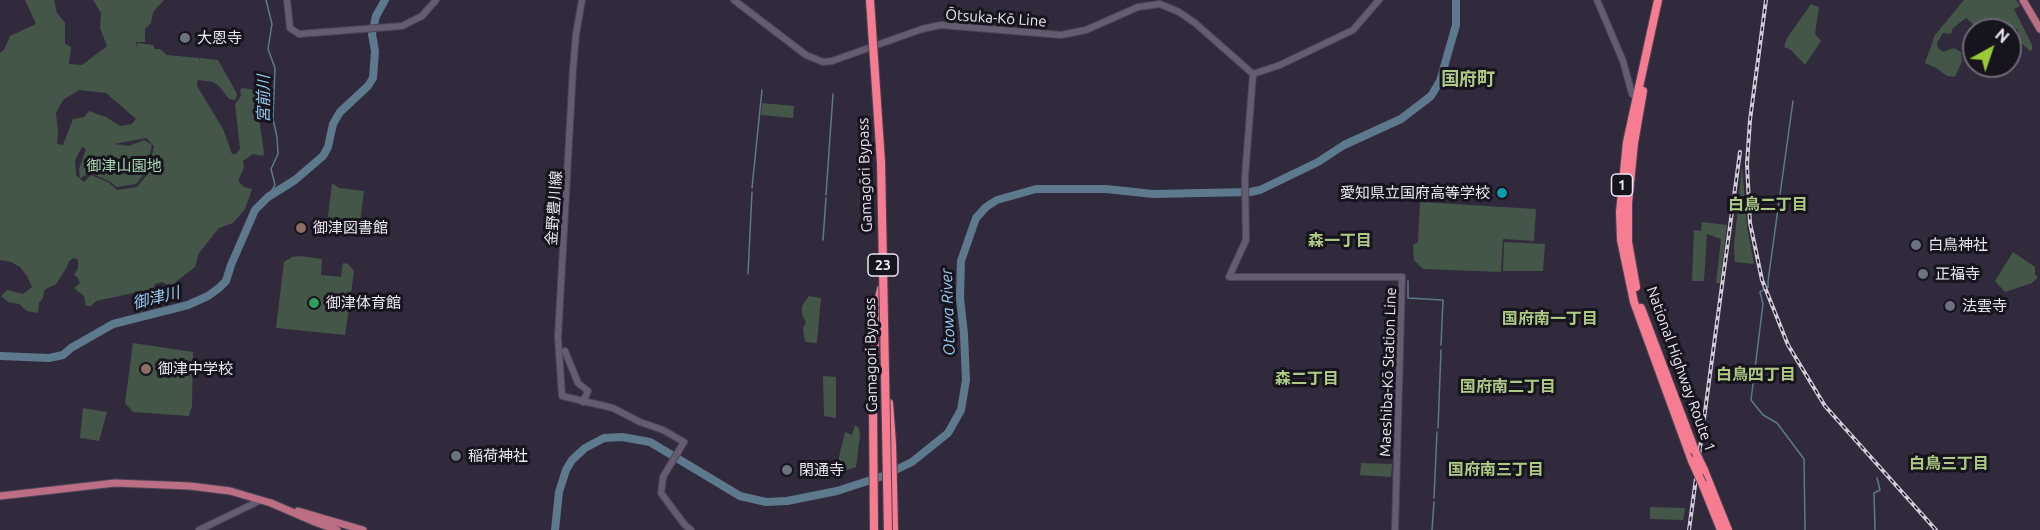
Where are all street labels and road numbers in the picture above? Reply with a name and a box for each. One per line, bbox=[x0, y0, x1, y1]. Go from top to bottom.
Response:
street label: Ōtsuka-Kō Line bbox=[945, 5, 1047, 31]
street label: Gamagōri Bypass bbox=[854, 117, 876, 233]
street label: 金野豊川線 bbox=[542, 170, 566, 246]
road number: 1 bbox=[1612, 174, 1632, 196]
road number: 23 bbox=[868, 254, 898, 276]
street label: National Highway Route 1 bbox=[1643, 284, 1719, 454]
street label: Maeshiba-Kō Station Line bbox=[1376, 287, 1400, 457]
street label: Gamagori Bypass bbox=[861, 297, 881, 413]

